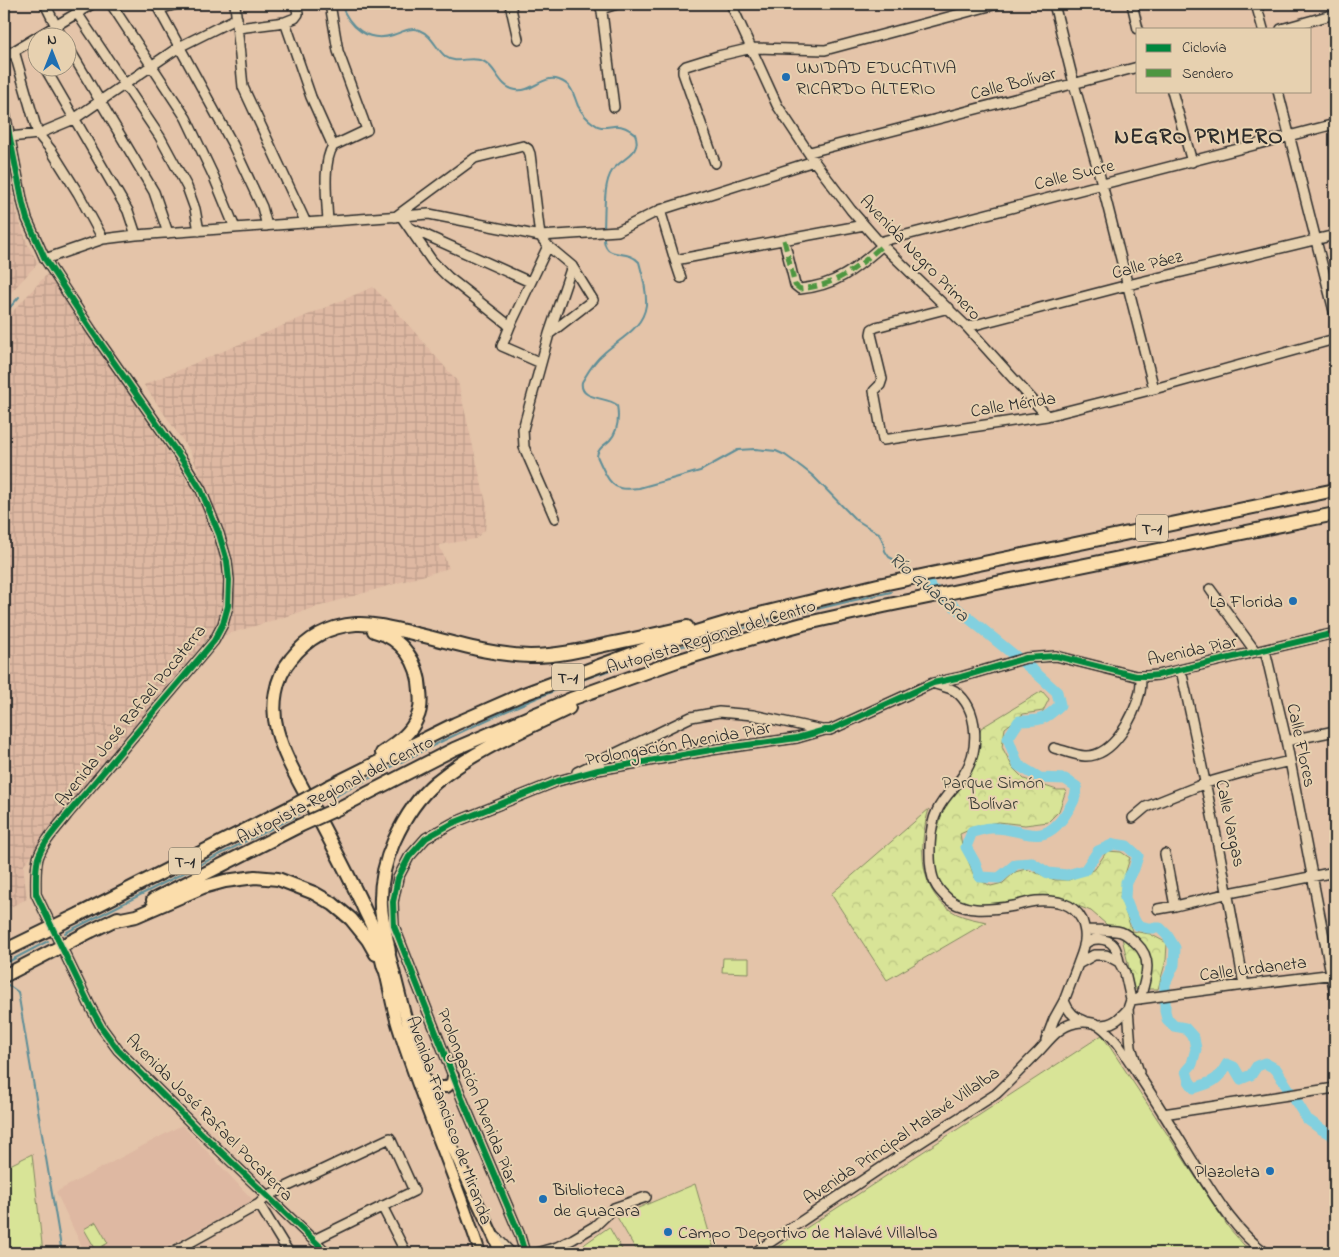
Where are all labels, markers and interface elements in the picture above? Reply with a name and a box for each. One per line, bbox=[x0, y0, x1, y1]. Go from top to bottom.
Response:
north arrow bbox=[28, 28, 78, 78]
legend bbox=[1136, 28, 1312, 92]
text: N bbox=[47, 30, 57, 51]
text: Ciclovía bbox=[1182, 37, 1227, 59]
place label: UNIDAD EDUCATIVA RICARDO ALTERIO bbox=[796, 56, 956, 103]
street label: Calle Bolívar bbox=[968, 62, 1060, 108]
text: Sendero bbox=[1182, 63, 1234, 85]
marker: UNIDAD EDUCATIVA RICARDO ALTERIO bbox=[780, 71, 792, 83]
district label: NEGRO PRIMERO bbox=[1114, 122, 1284, 154]
street label: Calle Sucre bbox=[1032, 153, 1118, 198]
street label: Avenida Negro Primero bbox=[852, 190, 987, 328]
street label: Calle Páez bbox=[1109, 244, 1186, 287]
street label: Calle Mérida bbox=[969, 386, 1058, 426]
road number: T-1 bbox=[1136, 514, 1168, 542]
water label: Río Guacara bbox=[883, 547, 975, 630]
place label: La Florida bbox=[1209, 590, 1283, 616]
street label: Autopista Regional del Centro bbox=[604, 594, 820, 683]
marker: La Florida bbox=[1287, 595, 1299, 607]
street label: Avenida José Rafael Pocaterra bbox=[50, 620, 213, 813]
street label: Avenida Piar bbox=[1145, 630, 1240, 674]
road number: T-1 bbox=[552, 664, 584, 690]
street label: Calle Flores bbox=[1278, 701, 1322, 790]
street label: Prolongación Avenida Piar bbox=[584, 716, 774, 775]
street label: Autopista Regional del Centro bbox=[233, 730, 439, 853]
park label: Parque Simón Bolívar bbox=[942, 771, 1044, 818]
street label: Calle Vargas bbox=[1206, 777, 1251, 870]
road number: T-1 bbox=[169, 848, 201, 874]
street label: Calle Urdaneta bbox=[1198, 951, 1308, 989]
street label: Prolongación Avenida Piar bbox=[428, 1005, 524, 1189]
street label: Avenida Francisco de Miranda bbox=[398, 1013, 498, 1229]
street label: Avenida José Rafael Pocaterra bbox=[119, 1029, 298, 1208]
street label: Avenida Principal Malavé Villalba bbox=[799, 1061, 1006, 1212]
place label: Plazoleta bbox=[1195, 1160, 1260, 1186]
marker: Plazoleta bbox=[1264, 1165, 1276, 1177]
place label: Biblioteca de Guacara bbox=[552, 1178, 640, 1225]
marker: Biblioteca de Guacara bbox=[537, 1193, 549, 1205]
place label: Campo Deportivo de Malavé Villalba bbox=[678, 1221, 938, 1247]
marker: Campo Deportivo de Malavé Villalba bbox=[662, 1226, 674, 1238]

